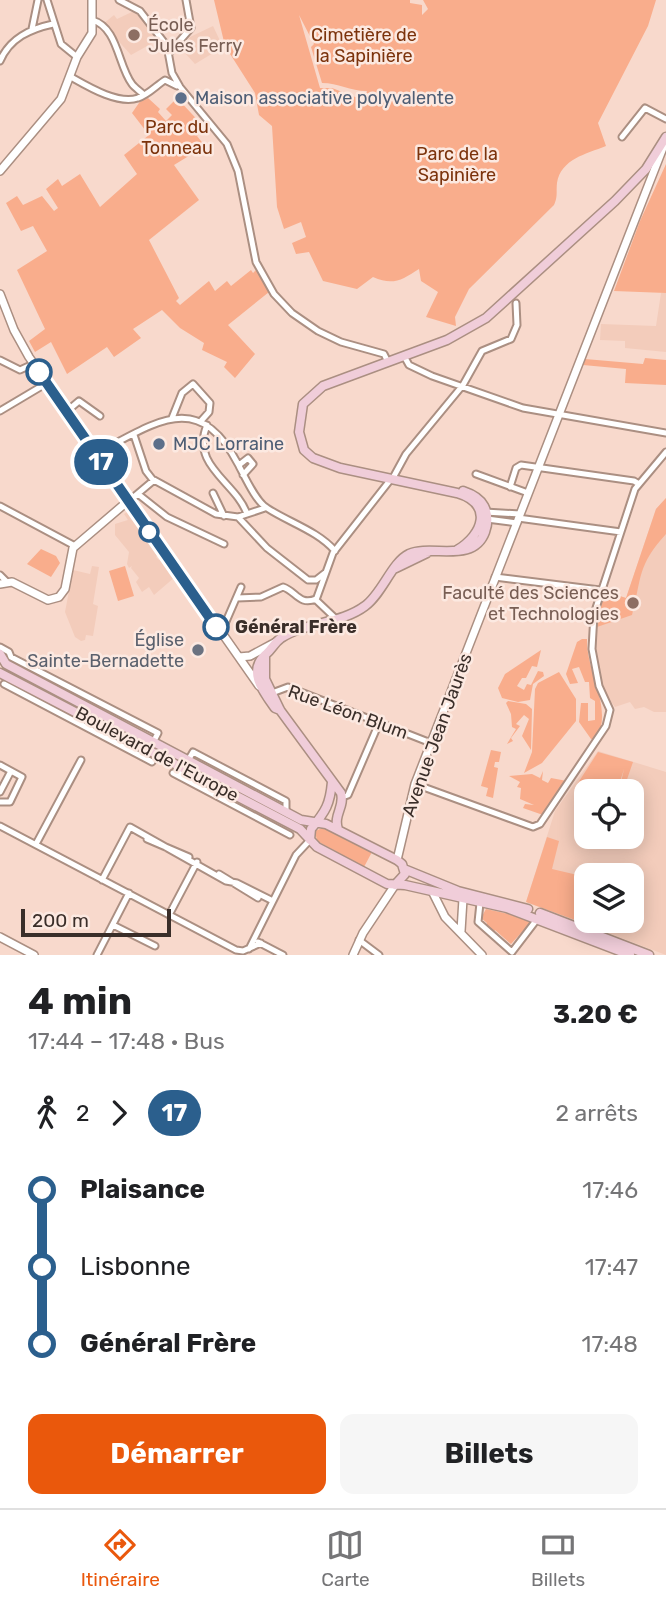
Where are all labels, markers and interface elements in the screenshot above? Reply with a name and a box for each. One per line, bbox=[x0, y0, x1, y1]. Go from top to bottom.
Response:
place label: École Jules Ferry bbox=[148, 14, 242, 57]
park label: Cimetière de la Sapinière bbox=[311, 24, 417, 67]
marker: École Jules Ferry bbox=[126, 27, 142, 43]
place label: Maison associative polyvalente bbox=[195, 87, 454, 109]
marker: Maison associative polyvalente bbox=[173, 90, 189, 106]
park label: Parc du Tonneau bbox=[141, 116, 213, 159]
park label: Parc de la Sapinière bbox=[416, 143, 498, 186]
unlabelled marker bbox=[26, 359, 52, 385]
place label: MJC Lorraine bbox=[173, 433, 284, 455]
marker: MJC Lorraine bbox=[151, 436, 167, 452]
line badge: 17 bbox=[70, 439, 132, 485]
text: 17 bbox=[88, 448, 114, 476]
unlabelled marker bbox=[139, 522, 159, 542]
place label: Faculté des Sciences et Technologies bbox=[442, 582, 619, 625]
marker: Faculté des Sciences et Technologies bbox=[625, 595, 641, 611]
marker: Général Frère bbox=[203, 614, 229, 640]
place label: Général Frère bbox=[235, 616, 357, 638]
place label: Église Sainte-Bernadette bbox=[27, 629, 184, 672]
marker: Église Sainte-Bernadette bbox=[190, 642, 206, 658]
street label: Avenue Jean Jaurès bbox=[397, 650, 477, 820]
street label: Rue Léon Blum bbox=[285, 680, 411, 744]
street label: Boulevard de l'Europe bbox=[72, 702, 242, 806]
map controls bbox=[574, 779, 644, 933]
button: locate bbox=[574, 779, 644, 849]
button: layers bbox=[574, 863, 644, 933]
scale bar bbox=[21, 906, 172, 938]
text: 200 m bbox=[32, 909, 89, 932]
text: 4 min bbox=[28, 978, 132, 1024]
text: 3.20 € bbox=[553, 999, 638, 1030]
text: 17:44 – 17:48 · Bus bbox=[28, 1027, 225, 1055]
icon: walk bbox=[28, 1094, 66, 1132]
icon: forward bbox=[100, 1094, 138, 1132]
text: 2 bbox=[76, 1099, 90, 1127]
text: 17 bbox=[162, 1099, 187, 1127]
text: 2 arrêts bbox=[555, 1099, 638, 1127]
text: Plaisance bbox=[80, 1174, 205, 1205]
text: 17:46 bbox=[582, 1176, 638, 1204]
text: Lisbonne bbox=[80, 1251, 191, 1282]
text: 17:47 bbox=[585, 1253, 638, 1281]
text: Général Frère bbox=[80, 1328, 256, 1359]
text: 17:48 bbox=[582, 1330, 638, 1358]
button: Démarrer bbox=[28, 1414, 326, 1494]
button: Billets bbox=[340, 1414, 638, 1494]
tab: Itinéraire bbox=[81, 1526, 160, 1591]
tab: Carte bbox=[321, 1526, 370, 1591]
tab: Billets bbox=[531, 1526, 585, 1591]

